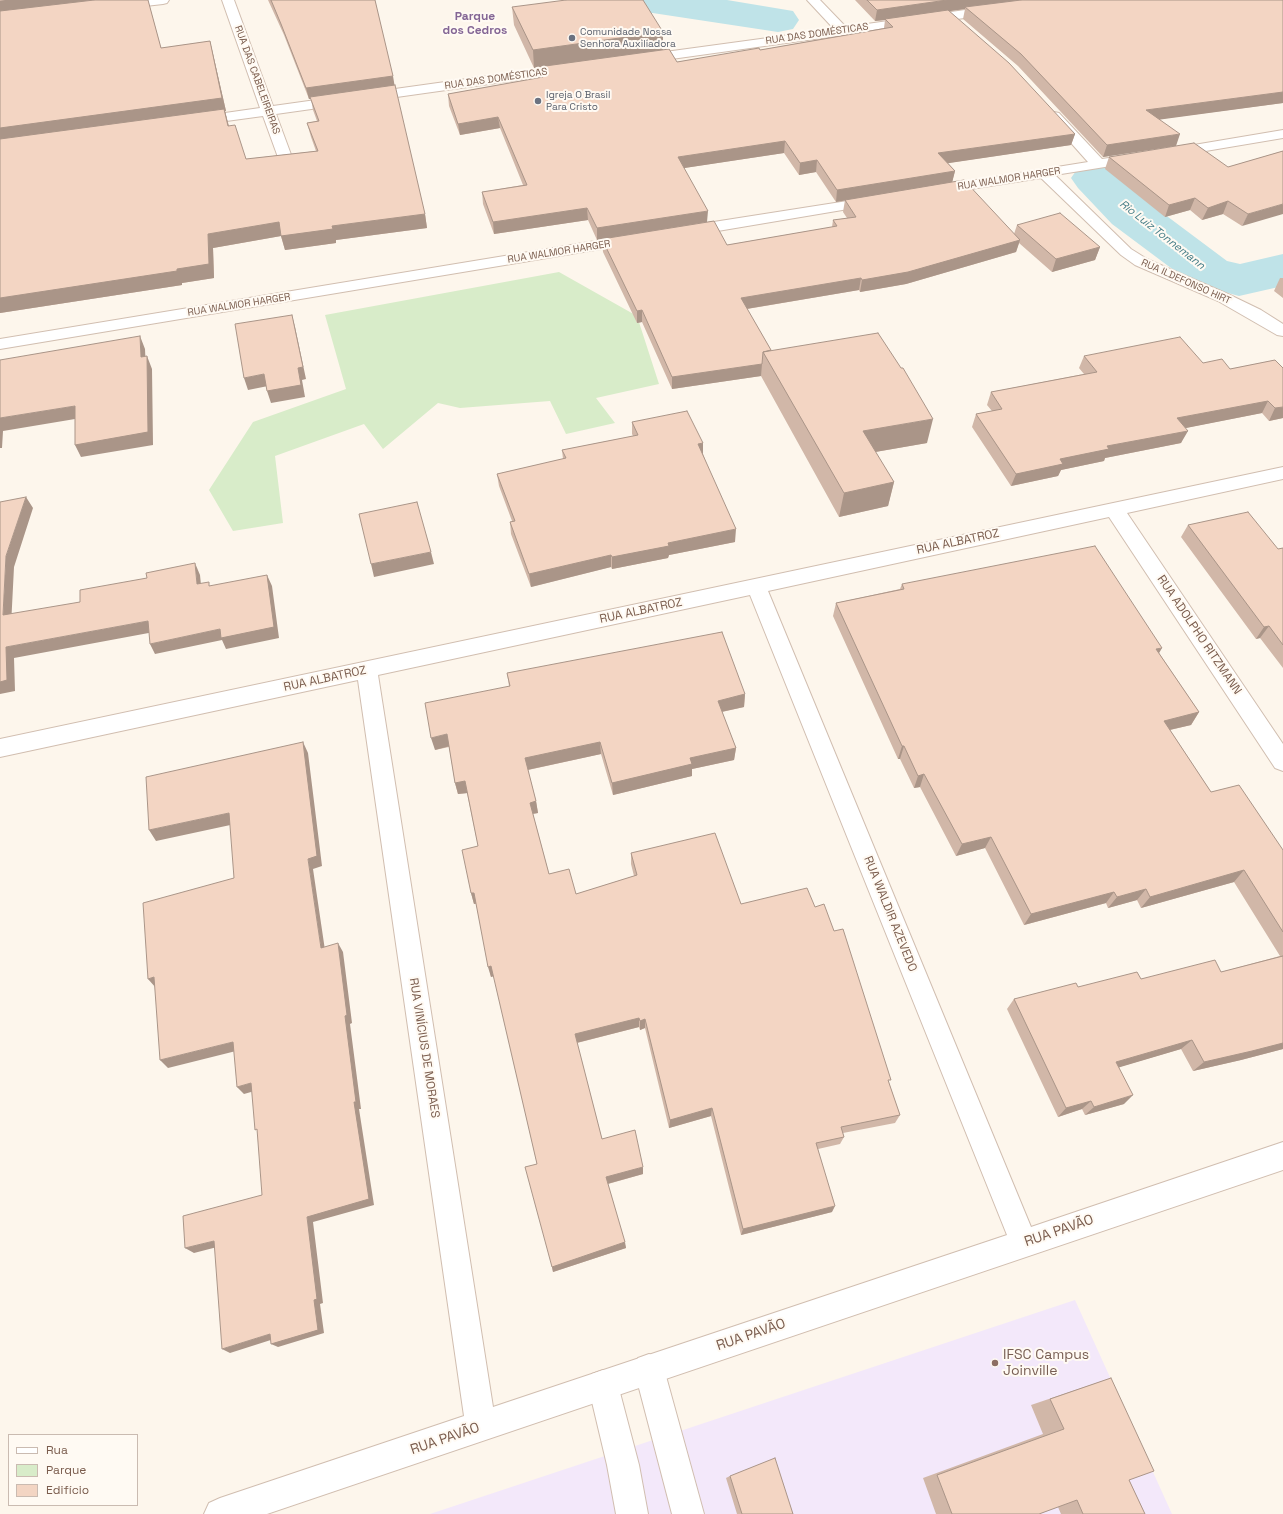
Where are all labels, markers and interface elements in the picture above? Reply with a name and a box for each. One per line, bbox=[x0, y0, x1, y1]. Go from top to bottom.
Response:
district label: Parque dos Cedros bbox=[443, 10, 507, 38]
street label: RUA DAS DOMÉSTICAS bbox=[765, 21, 869, 47]
street label: RUA DAS CABELEIREIRAS bbox=[232, 24, 282, 136]
place label: Comunidade Nossa Senhora Auxiliadora bbox=[580, 26, 676, 50]
marker: Comunidade Nossa Senhora Auxiliadora bbox=[567, 33, 577, 43]
street label: RUA DAS DOMÉSTICAS bbox=[444, 66, 548, 92]
place label: Igreja O Brasil Para Cristo bbox=[546, 89, 611, 112]
marker: Igreja O Brasil Para Cristo bbox=[533, 96, 543, 106]
street label: RUA WALMOR HARGER bbox=[957, 165, 1061, 193]
water label: Rio Luiz Tonnemann bbox=[1117, 198, 1207, 272]
street label: RUA WALMOR HARGER bbox=[507, 238, 611, 266]
street label: RUA ILDEFONSO HIRT bbox=[1139, 257, 1233, 307]
street label: RUA WALMOR HARGER bbox=[187, 291, 291, 319]
street label: RUA ALBATROZ bbox=[915, 526, 1001, 558]
street label: RUA ADOLPHO RITZMANN bbox=[1154, 573, 1244, 697]
street label: RUA ALBATROZ bbox=[598, 595, 684, 627]
street label: RUA ALBATROZ bbox=[282, 663, 368, 695]
street label: RUA WALDIR AZEVEDO bbox=[860, 854, 920, 974]
street label: RUA VINÍCIUS DE MORAES bbox=[406, 977, 442, 1119]
street label: RUA PAVÃO bbox=[1022, 1211, 1096, 1251]
street label: RUA PAVÃO bbox=[714, 1315, 788, 1355]
place label: IFSC Campus Joinville bbox=[1003, 1347, 1089, 1380]
marker: IFSC Campus Joinville bbox=[990, 1358, 1000, 1368]
street label: RUA PAVÃO bbox=[408, 1419, 482, 1459]
legend bbox=[8, 1434, 138, 1506]
text: Rua bbox=[46, 1442, 68, 1458]
text: Parque bbox=[46, 1462, 86, 1478]
text: Edifício bbox=[46, 1482, 89, 1498]

